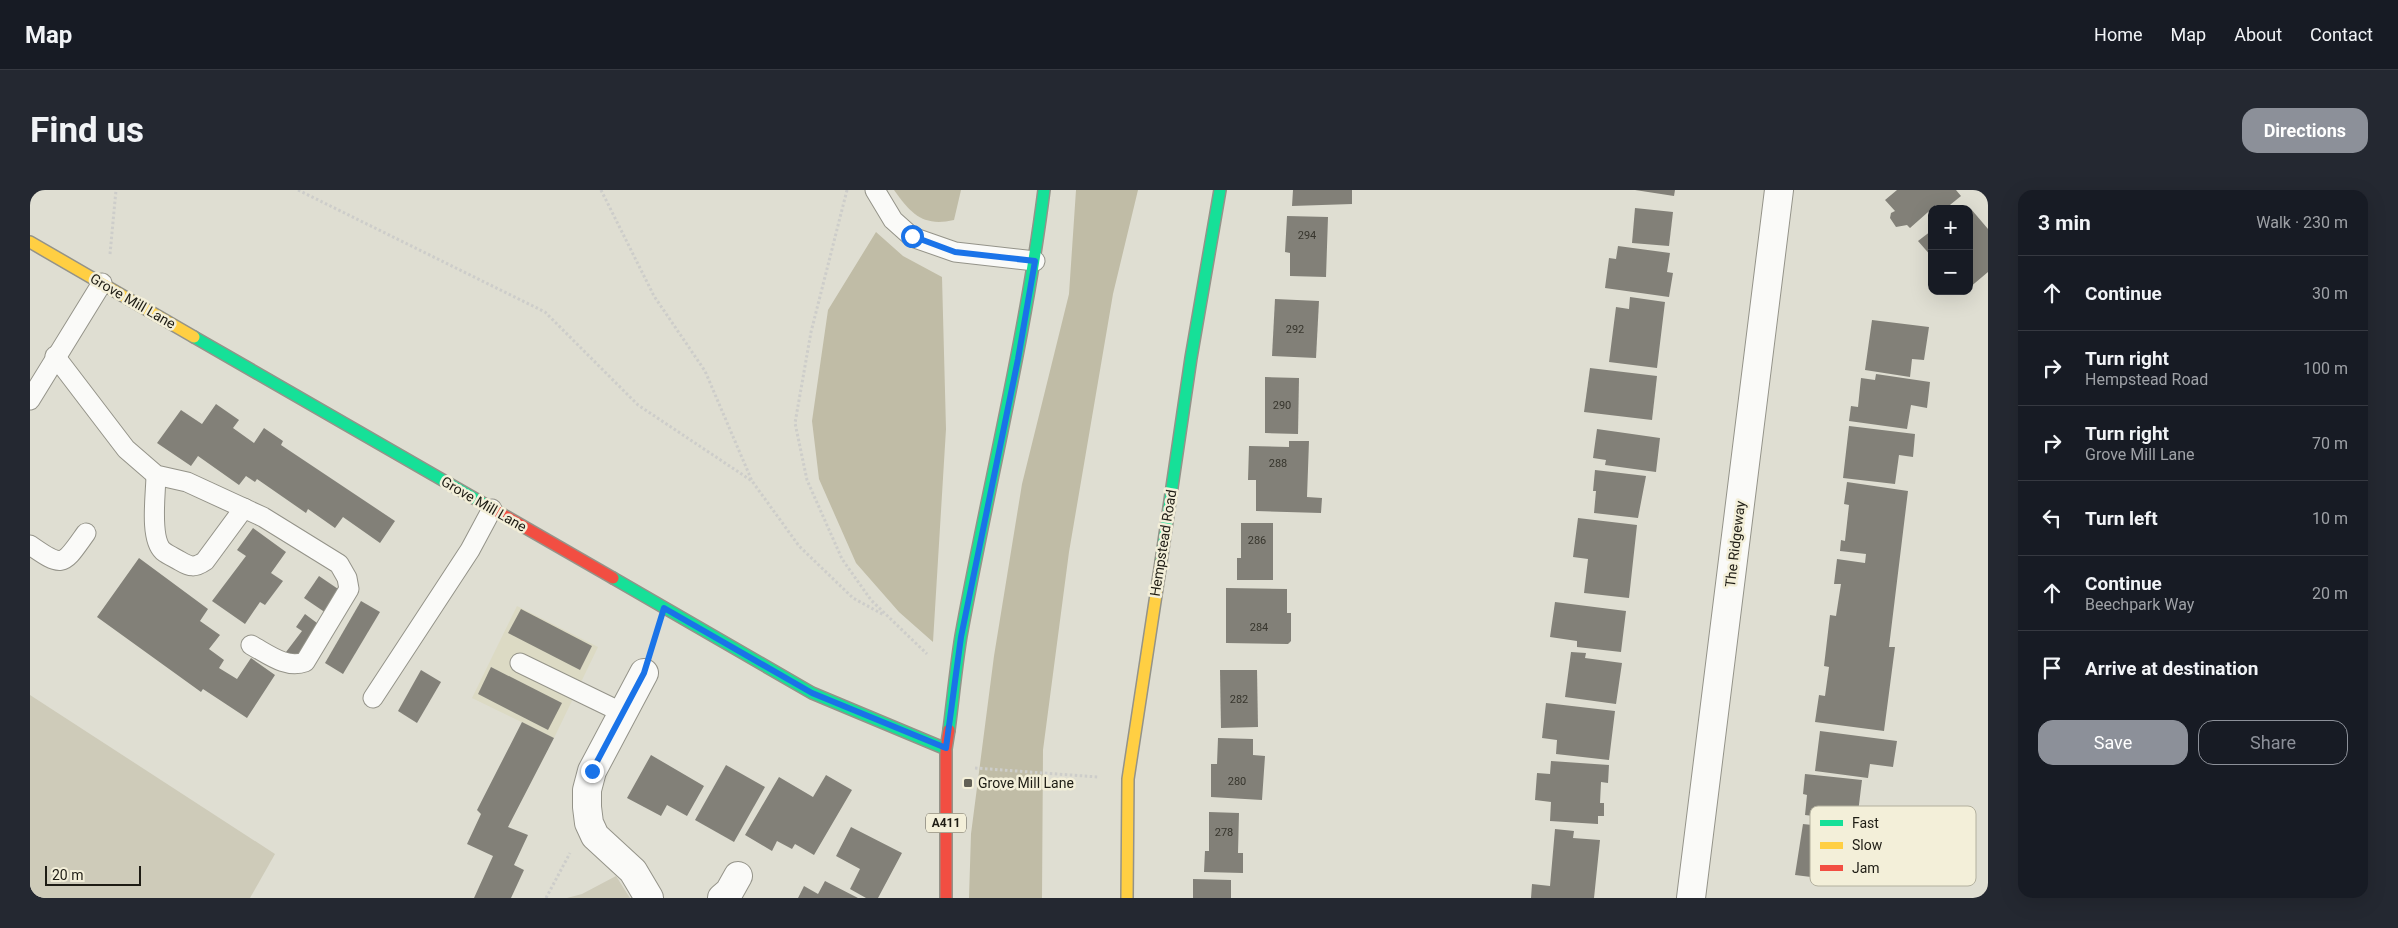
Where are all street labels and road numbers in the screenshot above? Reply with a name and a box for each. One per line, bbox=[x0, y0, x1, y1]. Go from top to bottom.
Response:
street label: Grove Mill Lane bbox=[87, 270, 179, 332]
street label: Grove Mill Lane bbox=[438, 473, 530, 535]
street label: Hempstead Road bbox=[1147, 488, 1179, 598]
street label: The Ridgeway bbox=[1722, 500, 1748, 588]
road number: A411 bbox=[926, 814, 966, 832]

